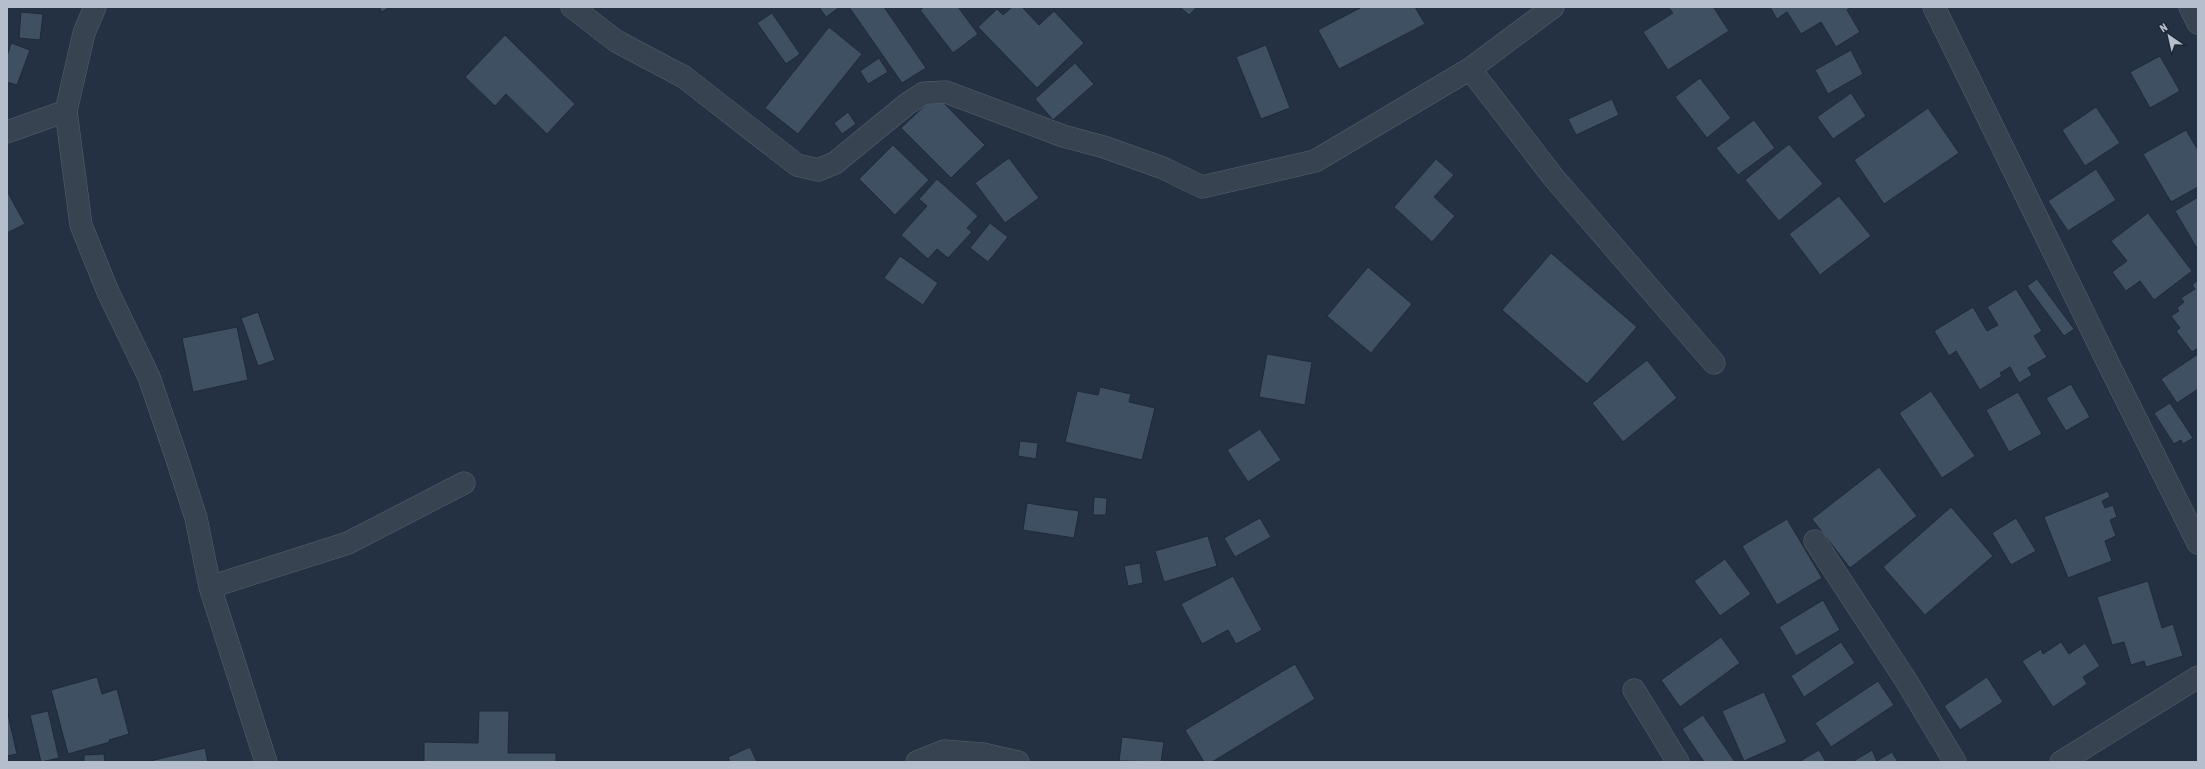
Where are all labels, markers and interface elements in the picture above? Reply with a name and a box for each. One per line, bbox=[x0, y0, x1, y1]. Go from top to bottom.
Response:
north arrow bbox=[2149, 16, 2189, 56]
text: N bbox=[2157, 21, 2169, 35]

